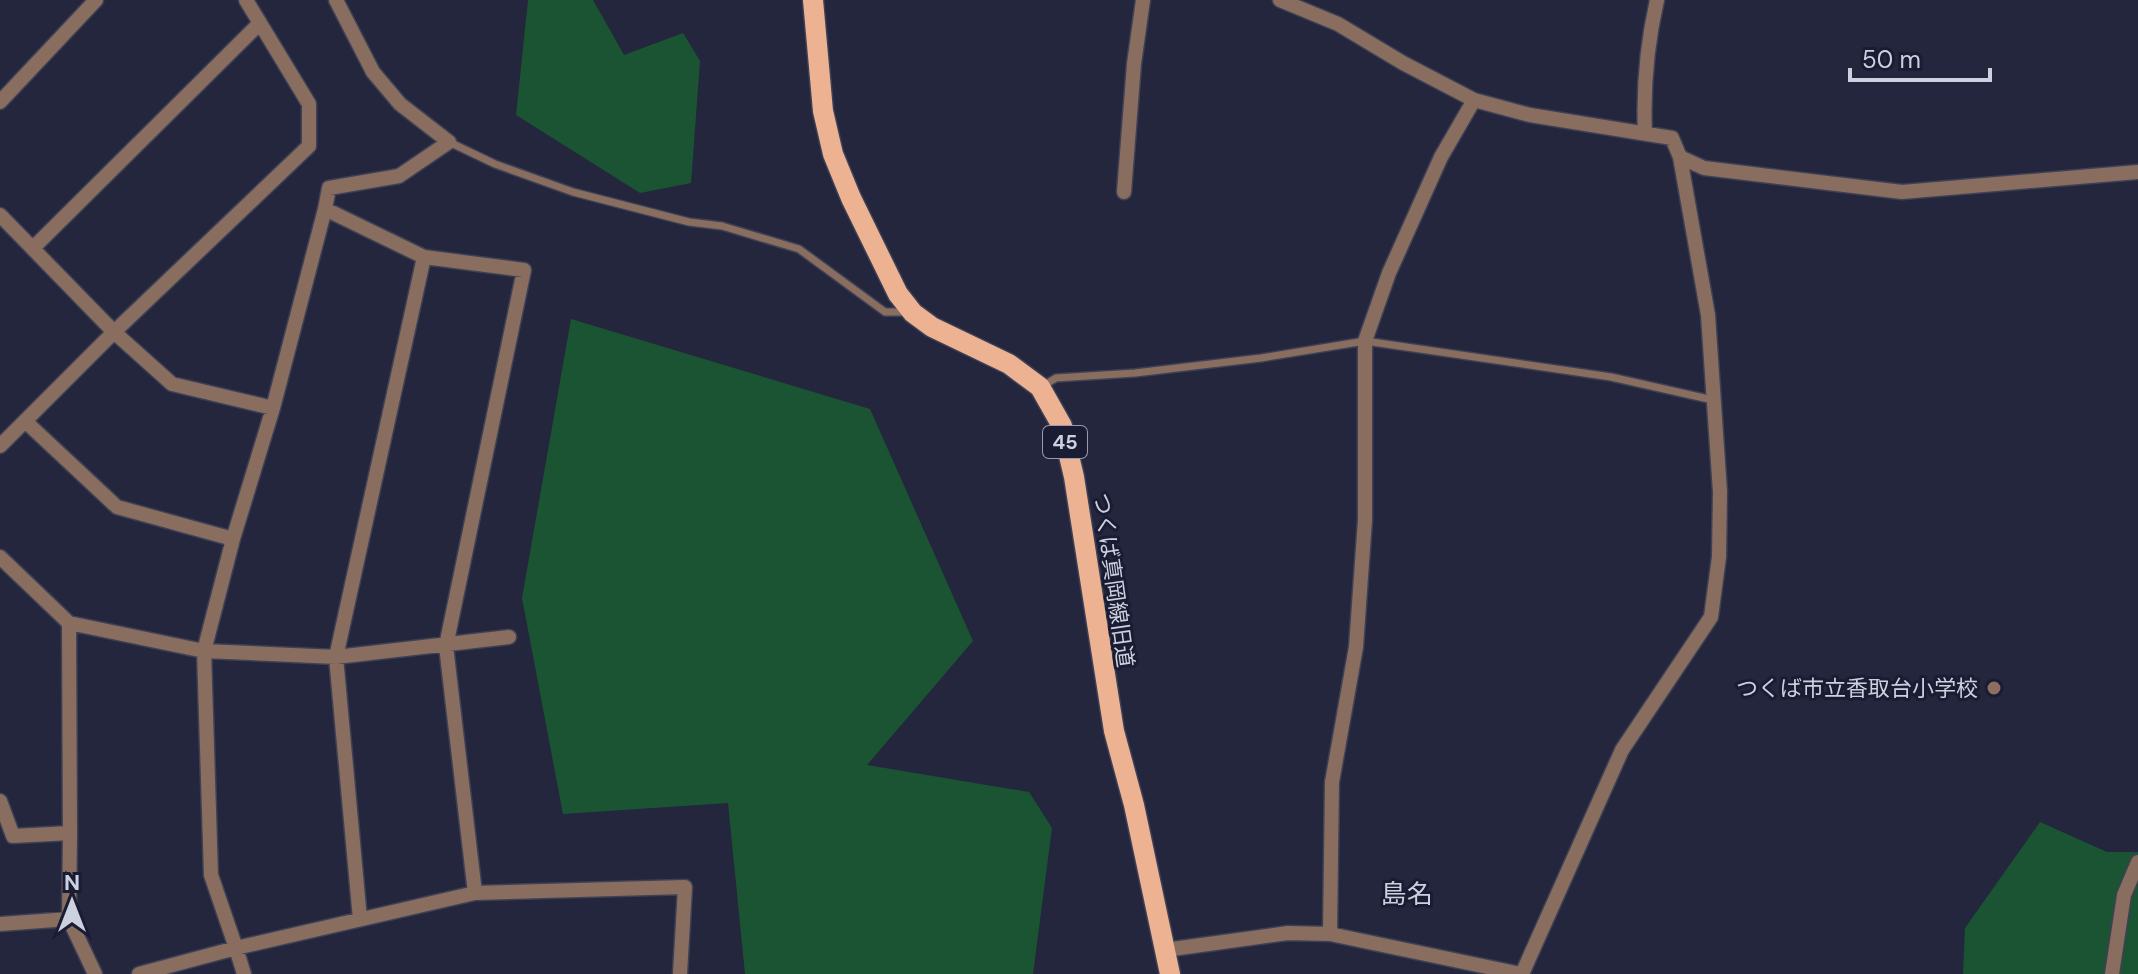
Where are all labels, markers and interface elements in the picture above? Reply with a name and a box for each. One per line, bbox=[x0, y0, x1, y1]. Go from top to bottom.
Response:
scale bar bbox=[1850, 32, 1990, 82]
text: 50 m bbox=[1862, 44, 1921, 75]
road number: 45 bbox=[1043, 426, 1087, 458]
street label: つくば真岡線旧道 bbox=[1087, 491, 1140, 669]
place label: つくば市立香取台小学校 bbox=[1736, 674, 1978, 703]
marker: つくば市立香取台小学校 bbox=[1985, 679, 2003, 697]
north arrow bbox=[32, 862, 112, 942]
text: N bbox=[64, 868, 80, 897]
district label: 島名 bbox=[1381, 877, 1433, 911]

